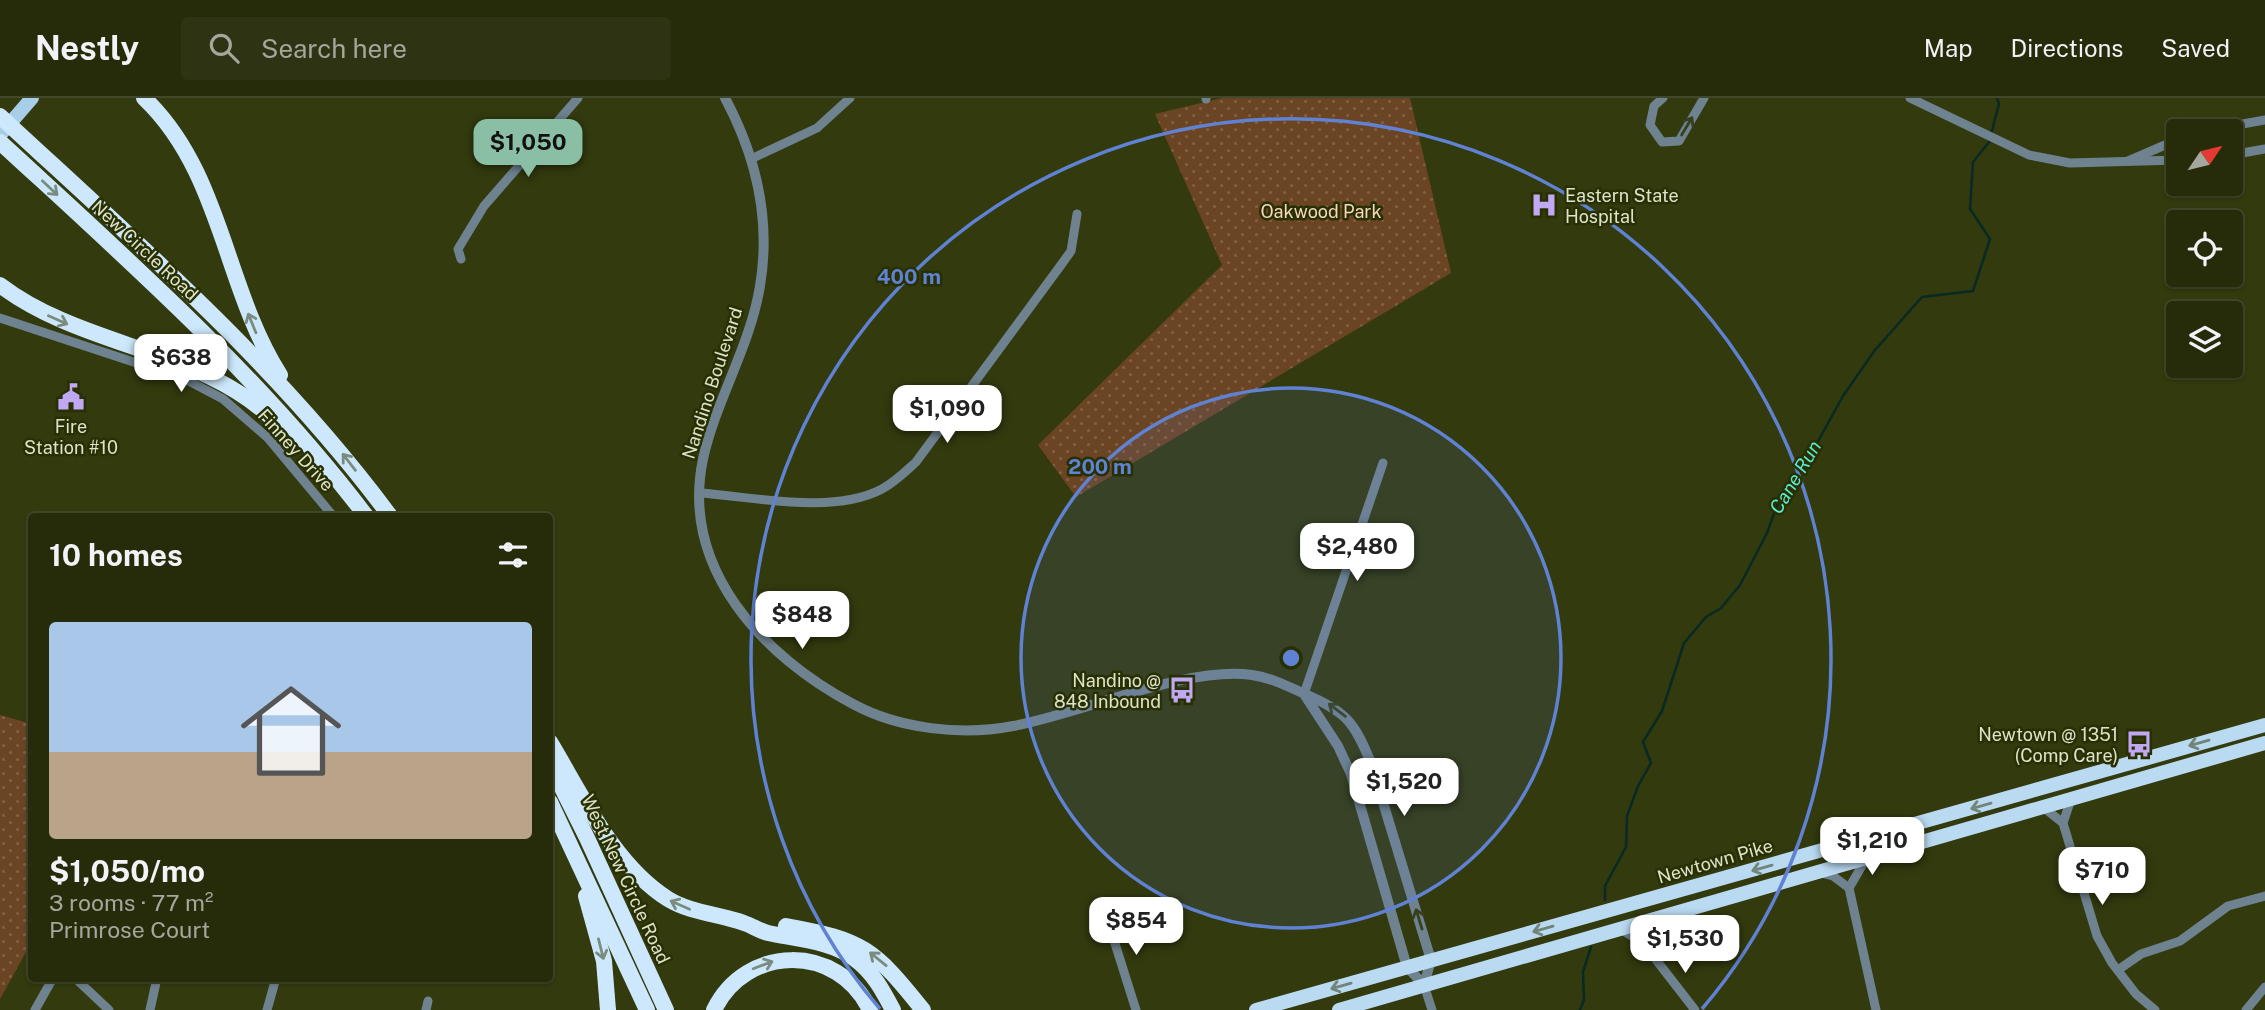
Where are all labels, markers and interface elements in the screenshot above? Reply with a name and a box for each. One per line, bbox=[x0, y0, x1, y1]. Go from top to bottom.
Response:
search box bbox=[181, 17, 671, 80]
text: Nestly bbox=[35, 29, 139, 67]
icon: search bbox=[205, 29, 243, 67]
text: Search here bbox=[261, 33, 407, 64]
text: Map bbox=[1924, 34, 1973, 62]
text: Directions bbox=[2011, 34, 2123, 62]
text: Saved bbox=[2161, 34, 2230, 62]
one-way arrow bbox=[1681, 117, 1695, 137]
north arrow bbox=[2166, 119, 2244, 196]
map controls bbox=[2166, 119, 2243, 378]
pin: $1,050 bbox=[471, 120, 585, 179]
text: $1,050 bbox=[489, 128, 567, 155]
one-way arrow bbox=[41, 180, 59, 196]
place label: Eastern State Hospital bbox=[1565, 185, 1679, 227]
hospital icon: Eastern State Hospital bbox=[1529, 190, 1559, 220]
street label: New Circle Road bbox=[88, 195, 202, 305]
park label: Oakwood Park bbox=[1260, 201, 1382, 222]
button: locate bbox=[2166, 210, 2243, 287]
text: 400 m bbox=[877, 264, 941, 289]
button: layers bbox=[2166, 301, 2243, 378]
street label: Nandino Boulevard bbox=[678, 304, 746, 462]
one-way arrow bbox=[244, 313, 257, 335]
one-way arrow bbox=[47, 314, 68, 327]
pin: $638 bbox=[140, 334, 222, 394]
text: $638 bbox=[150, 343, 212, 370]
public building icon: Fire Station #10 bbox=[56, 382, 86, 412]
pin: $1,090 bbox=[890, 386, 1004, 445]
text: $1,090 bbox=[909, 394, 985, 421]
street label: Finney Drive bbox=[254, 405, 338, 495]
place label: Fire Station #10 bbox=[24, 416, 118, 458]
water label: Cane Run bbox=[1765, 436, 1825, 518]
one-way arrow bbox=[342, 453, 357, 472]
text: 200 m bbox=[1068, 454, 1132, 479]
pin: $2,480 bbox=[1300, 524, 1414, 583]
text: $2,480 bbox=[1316, 532, 1398, 559]
icon: filters bbox=[494, 536, 532, 574]
text: 10 homes bbox=[49, 537, 183, 573]
pin: $848 bbox=[761, 592, 843, 651]
text: $848 bbox=[771, 600, 833, 627]
centre of rings bbox=[1279, 646, 1303, 670]
icon: home bbox=[228, 668, 354, 794]
place label: Nandino @ 848 Inbound bbox=[1054, 670, 1161, 712]
bus stop icon: Nandino @ 848 Inbound bbox=[1167, 675, 1197, 705]
one-way arrow bbox=[1328, 703, 1347, 718]
place label: Newtown @ 1351 (Comp Care) bbox=[1978, 724, 2118, 766]
bus stop icon: Newtown @ 1351 (Comp Care) bbox=[2124, 729, 2154, 759]
one-way arrow bbox=[2189, 738, 2211, 751]
pin: $1,520 bbox=[1347, 758, 1461, 818]
text: $1,520 bbox=[1366, 767, 1442, 794]
street label: West New Circle Road bbox=[578, 791, 674, 967]
one-way arrow bbox=[1970, 800, 1992, 813]
pin: $1,210 bbox=[1815, 818, 1929, 877]
text: $1,210 bbox=[1836, 826, 1908, 853]
street label: Newtown Pike bbox=[1655, 834, 1775, 888]
pin: $710 bbox=[2061, 848, 2143, 907]
text: $1,050/mo bbox=[49, 853, 205, 889]
text: $710 bbox=[2075, 856, 2129, 883]
one-way arrow bbox=[1751, 862, 1773, 875]
text: 3 rooms · 77 m² bbox=[49, 889, 213, 916]
one-way arrow bbox=[670, 897, 691, 910]
pin: $854 bbox=[1095, 898, 1177, 957]
text: $854 bbox=[1105, 906, 1167, 933]
one-way arrow bbox=[1412, 909, 1424, 931]
text: Primrose Court bbox=[49, 916, 210, 943]
pin: $1,530 bbox=[1628, 916, 1742, 975]
one-way arrow bbox=[1532, 923, 1554, 936]
text: $1,530 bbox=[1646, 924, 1724, 951]
one-way arrow bbox=[595, 937, 608, 960]
one-way arrow bbox=[870, 951, 888, 966]
one-way arrow bbox=[751, 958, 773, 971]
one-way arrow bbox=[1331, 981, 1353, 994]

